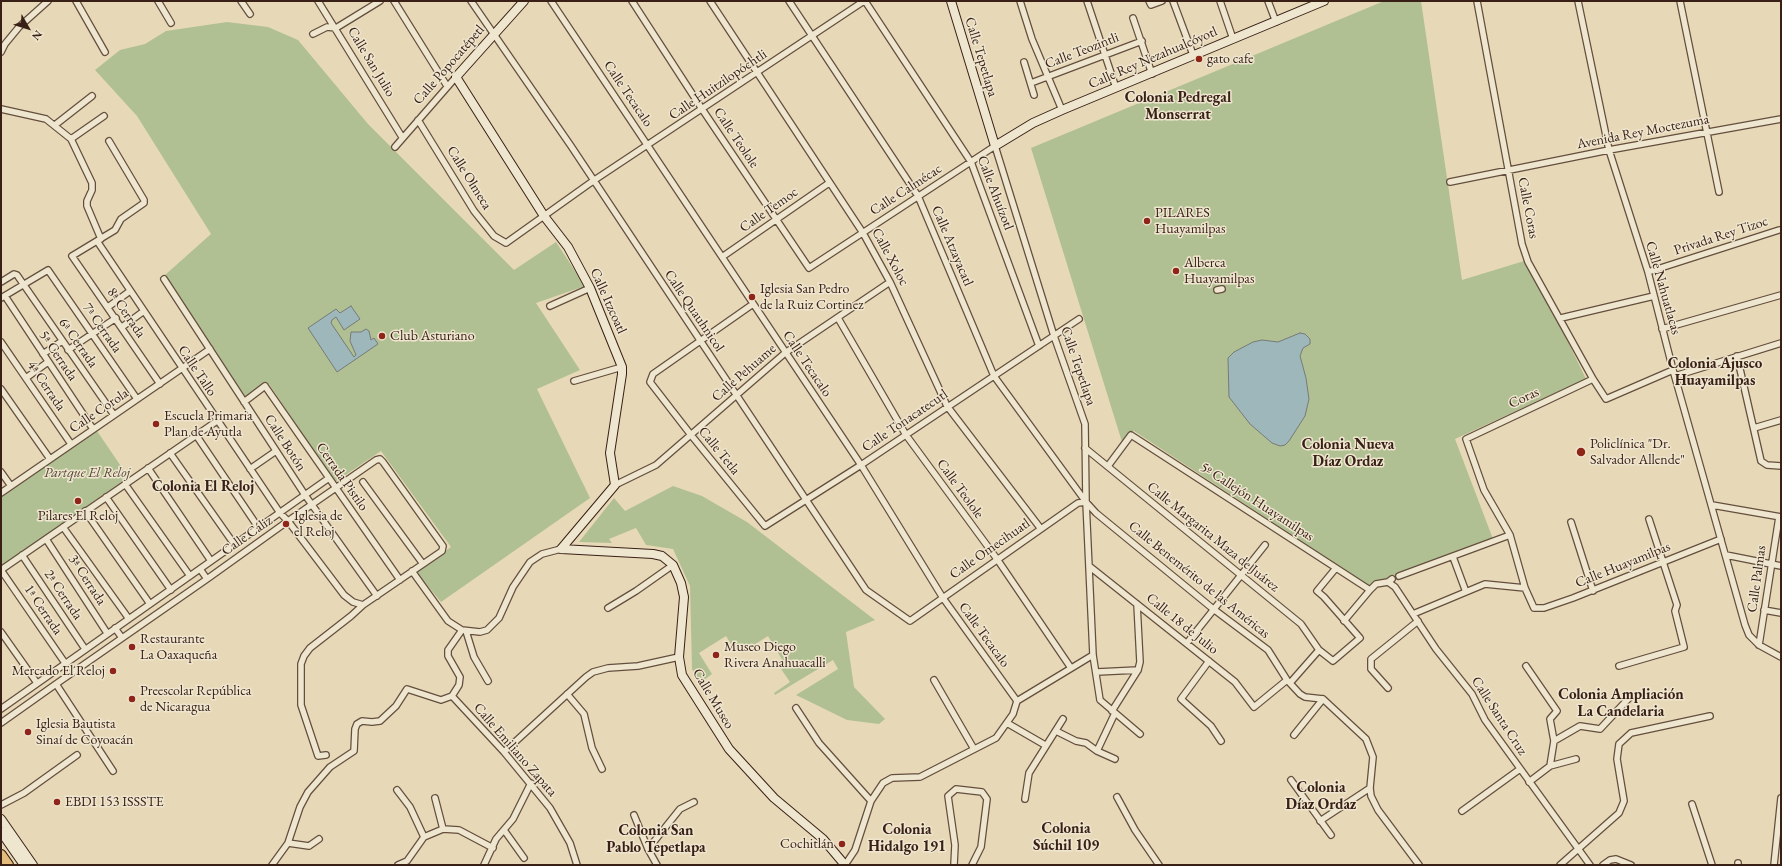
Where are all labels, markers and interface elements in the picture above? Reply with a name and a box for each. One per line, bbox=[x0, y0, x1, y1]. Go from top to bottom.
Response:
north arrow bbox=[8, 8, 48, 48]
street label: Calle Tepetlapa bbox=[961, 15, 1001, 99]
street label: Calle Popocatépetl bbox=[410, 22, 488, 108]
street label: Calle Rey Nezahualcóyotl bbox=[1086, 23, 1220, 93]
street label: Calle San Julio bbox=[344, 24, 398, 100]
text: N bbox=[29, 28, 46, 43]
street label: Calle Teozintli bbox=[1043, 29, 1121, 73]
street label: Calle Huitzilopóchtli bbox=[666, 46, 770, 124]
place label: gato cafe bbox=[1207, 51, 1253, 67]
marker: gato cafe bbox=[1194, 54, 1204, 64]
street label: Calle Tecacalo bbox=[600, 58, 656, 130]
district label: Colonia Pedregal Monserrat bbox=[1125, 89, 1231, 124]
street label: Calle Teolole bbox=[710, 105, 762, 171]
street label: Avenida Rey Moctezuma bbox=[1575, 111, 1711, 153]
street label: Calle Olmeca bbox=[443, 143, 495, 213]
street label: Calle Ahuízotl bbox=[973, 153, 1017, 233]
street label: Calle Calmécac bbox=[867, 161, 945, 219]
street label: Calle Coras bbox=[1514, 176, 1542, 240]
street label: Calle Temoc bbox=[737, 184, 801, 236]
street label: Calle Atzayacatl bbox=[928, 203, 976, 289]
place label: PILARES Huayamilpas bbox=[1155, 205, 1225, 238]
street label: Privada Rey Tizoc bbox=[1672, 213, 1770, 259]
marker: PILARES Huayamilpas bbox=[1142, 216, 1152, 226]
street label: Calle Xoloc bbox=[868, 225, 912, 289]
street label: Calle Nahuatlacas bbox=[1642, 239, 1684, 337]
place label: Alberca Huayamilpas bbox=[1184, 255, 1254, 288]
street label: Calle Itzcoatl bbox=[586, 265, 630, 337]
marker: Alberca Huayamilpas bbox=[1171, 266, 1181, 276]
street label: Calle Quauhnicol bbox=[660, 267, 728, 355]
place label: Iglesia San Pedro de la Ruiz Cortinez bbox=[760, 281, 863, 314]
street label: 8ª Cerrada bbox=[103, 285, 149, 341]
marker: Iglesia San Pedro de la Ruiz Cortinez bbox=[747, 292, 757, 302]
street label: 7ª Cerrada bbox=[79, 300, 125, 356]
street label: 6ª Cerrada bbox=[55, 315, 101, 371]
street label: Calle Tepetlapa bbox=[1057, 324, 1099, 408]
street label: 5ª Cerrada bbox=[35, 328, 81, 384]
place label: Club Asturiano bbox=[390, 328, 475, 344]
street label: Calle Tecacalo bbox=[779, 328, 835, 400]
marker: Club Asturiano bbox=[377, 331, 387, 341]
street label: Calle Pehuame bbox=[708, 341, 780, 405]
street label: Calle Tallo bbox=[174, 342, 220, 400]
district label: Colonia Ajusco Huayamilpas bbox=[1668, 355, 1762, 390]
street label: 4ª Cerrada bbox=[23, 358, 69, 414]
street label: Coras bbox=[1506, 384, 1542, 412]
street label: Calle Corola bbox=[66, 385, 132, 437]
street label: Calle Tonacatecutl bbox=[859, 386, 951, 456]
place label: Escuela Primaria Plan de Ayutla bbox=[164, 408, 253, 440]
street label: Calle Botón bbox=[260, 411, 310, 475]
marker: Escuela Primaria Plan de Ayutla bbox=[151, 419, 161, 429]
street label: Calle Tetla bbox=[694, 423, 744, 479]
district label: Colonia Nueva Díaz Ordaz bbox=[1302, 436, 1394, 471]
place label: Policlínica "Dr. Salvador Allende" bbox=[1590, 436, 1685, 468]
street label: Cerrada Pistilo bbox=[312, 440, 372, 514]
marker: Policlínica "Dr. Salvador Allende" bbox=[1575, 446, 1587, 458]
street label: Calle Teolole bbox=[933, 456, 987, 522]
street label: 5º Callejón Huayamilpas bbox=[1197, 459, 1317, 545]
park label: Partque El Reloj bbox=[44, 465, 130, 481]
district label: Colonia El Reloj bbox=[152, 478, 254, 496]
street label: Calle Margarita Maza de Juárez bbox=[1143, 478, 1283, 596]
marker: Pilares El Reloj bbox=[73, 496, 83, 506]
place label: Pilares El Reloj bbox=[38, 508, 118, 524]
place label: Iglesia de el Reloj bbox=[294, 508, 343, 540]
street label: Calle Cáliz bbox=[218, 512, 276, 560]
street label: Calle Omecihuatl bbox=[946, 515, 1034, 583]
street label: Calle Benemérito de las Américas bbox=[1125, 518, 1273, 642]
marker: Iglesia de el Reloj bbox=[281, 519, 291, 529]
street label: Calle Huayamilpas bbox=[1573, 538, 1673, 592]
street label: Calle Palmas bbox=[1744, 544, 1770, 614]
street label: 3ª Cerrada bbox=[64, 552, 110, 608]
street label: 2ª Cerrada bbox=[40, 567, 86, 623]
street label: 1ª Cerrada bbox=[20, 582, 66, 638]
street label: Calle 18 de Julio bbox=[1143, 590, 1221, 658]
street label: Calle Tecacalo bbox=[955, 599, 1013, 671]
place label: Restaurante La Oaxaqueña bbox=[140, 631, 217, 664]
place label: Museo Diego Rivera Anahuacalli bbox=[724, 639, 826, 672]
marker: Restaurante La Oaxaqueña bbox=[127, 642, 137, 652]
marker: Museo Diego Rivera Anahuacalli bbox=[711, 650, 721, 660]
place label: Mercado El Reloj bbox=[12, 663, 105, 679]
marker: Mercado El Reloj bbox=[108, 666, 118, 676]
street label: Calle Museo bbox=[688, 666, 738, 732]
street label: Calle Santa Cruz bbox=[1467, 674, 1531, 758]
place label: Preescolar República de Nicaragua bbox=[140, 683, 251, 716]
district label: Colonia Ampliación La Candelaria bbox=[1558, 686, 1684, 721]
marker: Preescolar República de Nicaragua bbox=[127, 694, 137, 704]
street label: Calle Emiliano Zapata bbox=[470, 700, 560, 800]
place label: Iglesia Bautista Sinaí de Coyoacán bbox=[36, 716, 133, 748]
marker: Iglesia Bautista Sinaí de Coyoacán bbox=[23, 727, 33, 737]
district label: Colonia Díaz Ordaz bbox=[1286, 779, 1356, 814]
place label: EBDI 153 ISSSTE bbox=[65, 794, 164, 810]
marker: EBDI 153 ISSSTE bbox=[52, 797, 62, 807]
district label: Colonia Súchil 109 bbox=[1033, 820, 1099, 855]
district label: Colonia Hidalgo 191 bbox=[868, 821, 946, 856]
district label: Colonia San Pablo Tepetlapa bbox=[606, 822, 706, 857]
place label: Cochitlán bbox=[780, 836, 834, 852]
marker: Cochitlán bbox=[837, 839, 847, 849]

